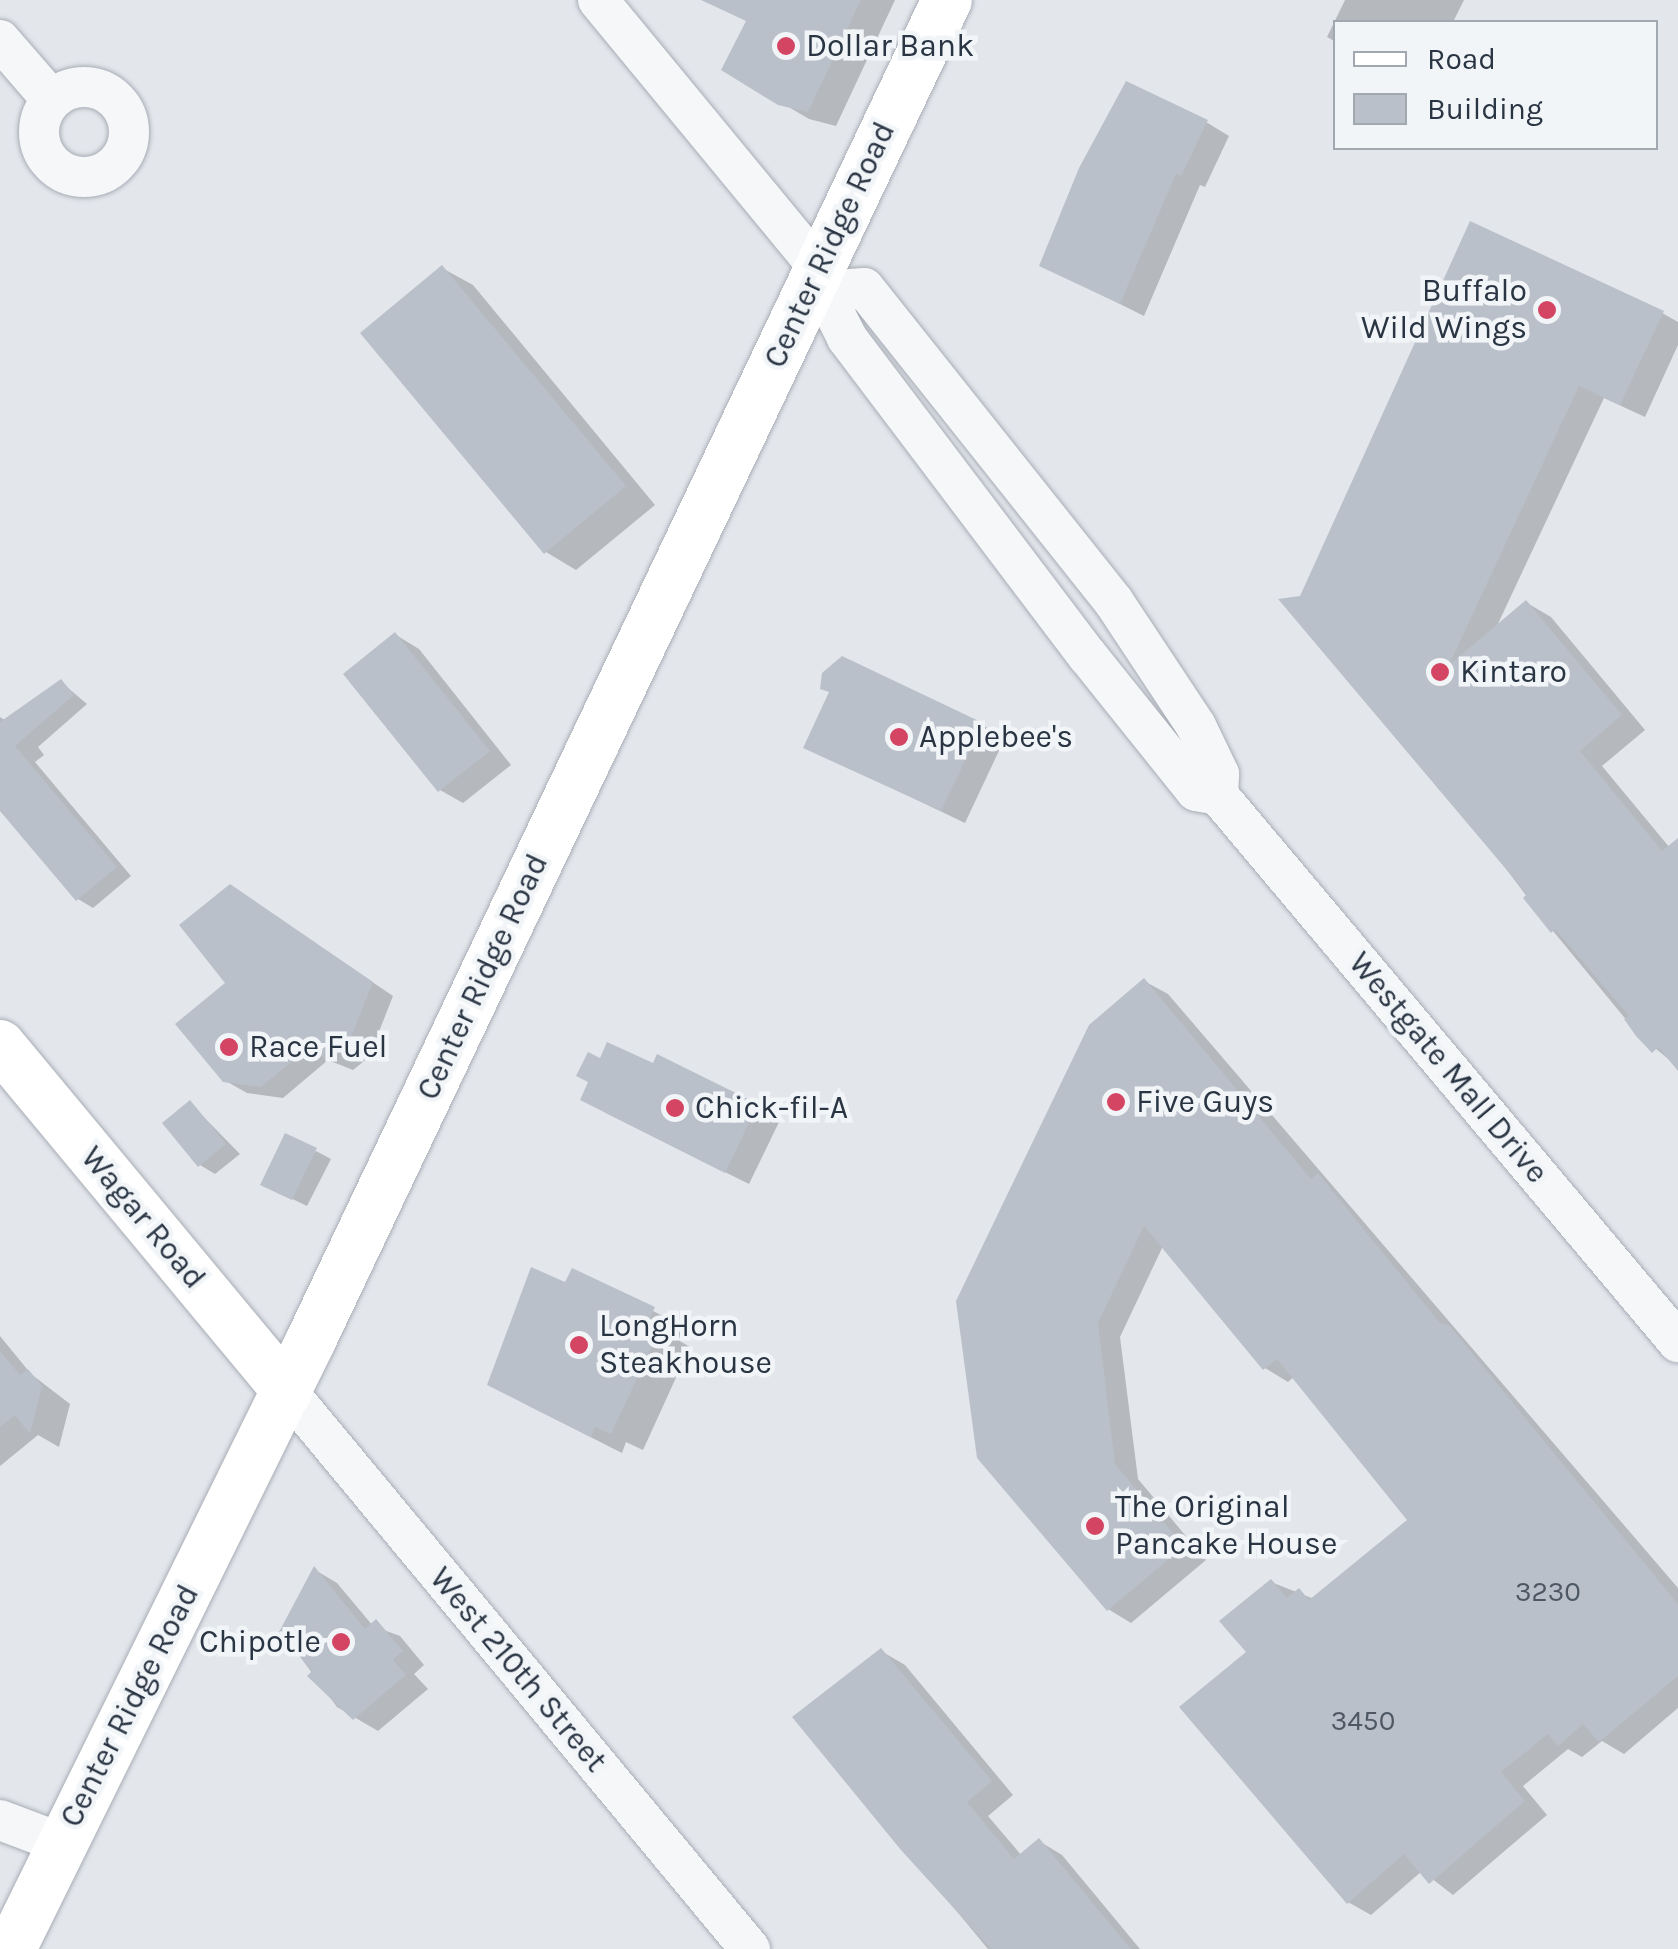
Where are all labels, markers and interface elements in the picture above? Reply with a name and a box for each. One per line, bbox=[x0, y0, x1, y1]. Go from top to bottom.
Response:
legend bbox=[1333, 20, 1658, 150]
place label: Dollar Bank bbox=[806, 27, 974, 65]
marker: Dollar Bank bbox=[775, 35, 797, 57]
text: Road bbox=[1427, 41, 1496, 77]
text: Building bbox=[1427, 91, 1543, 127]
street label: Center Ridge Road bbox=[756, 116, 904, 374]
place label: Buffalo Wild Wings bbox=[1361, 273, 1527, 348]
marker: Buffalo Wild Wings bbox=[1536, 299, 1558, 321]
place label: Kintaro bbox=[1460, 653, 1567, 691]
marker: Kintaro bbox=[1429, 661, 1451, 683]
place label: Applebee's bbox=[919, 718, 1073, 756]
marker: Applebee's bbox=[888, 726, 910, 748]
street label: Center Ridge Road bbox=[409, 848, 557, 1106]
street label: Westgate Mall Drive bbox=[1340, 945, 1556, 1191]
place label: Race Fuel bbox=[249, 1028, 388, 1066]
marker: Race Fuel bbox=[218, 1036, 240, 1058]
place label: Five Guys bbox=[1136, 1083, 1274, 1121]
place label: Chick-fil-A bbox=[695, 1089, 848, 1127]
marker: Five Guys bbox=[1105, 1091, 1127, 1113]
marker: Chick-fil-A bbox=[664, 1097, 686, 1119]
street label: Wagar Road bbox=[72, 1139, 214, 1297]
place label: LongHorn Steakhouse bbox=[599, 1308, 772, 1383]
marker: LongHorn Steakhouse bbox=[568, 1334, 590, 1356]
place label: The Original Pancake House bbox=[1115, 1489, 1337, 1564]
marker: The Original Pancake House bbox=[1084, 1515, 1106, 1537]
street label: West 210th Street bbox=[421, 1560, 615, 1780]
house number: 3230 bbox=[1515, 1575, 1581, 1609]
street label: Center Ridge Road bbox=[52, 1578, 208, 1834]
place label: Chipotle bbox=[199, 1623, 321, 1661]
marker: Chipotle bbox=[330, 1631, 352, 1653]
house number: 3450 bbox=[1331, 1704, 1395, 1738]

